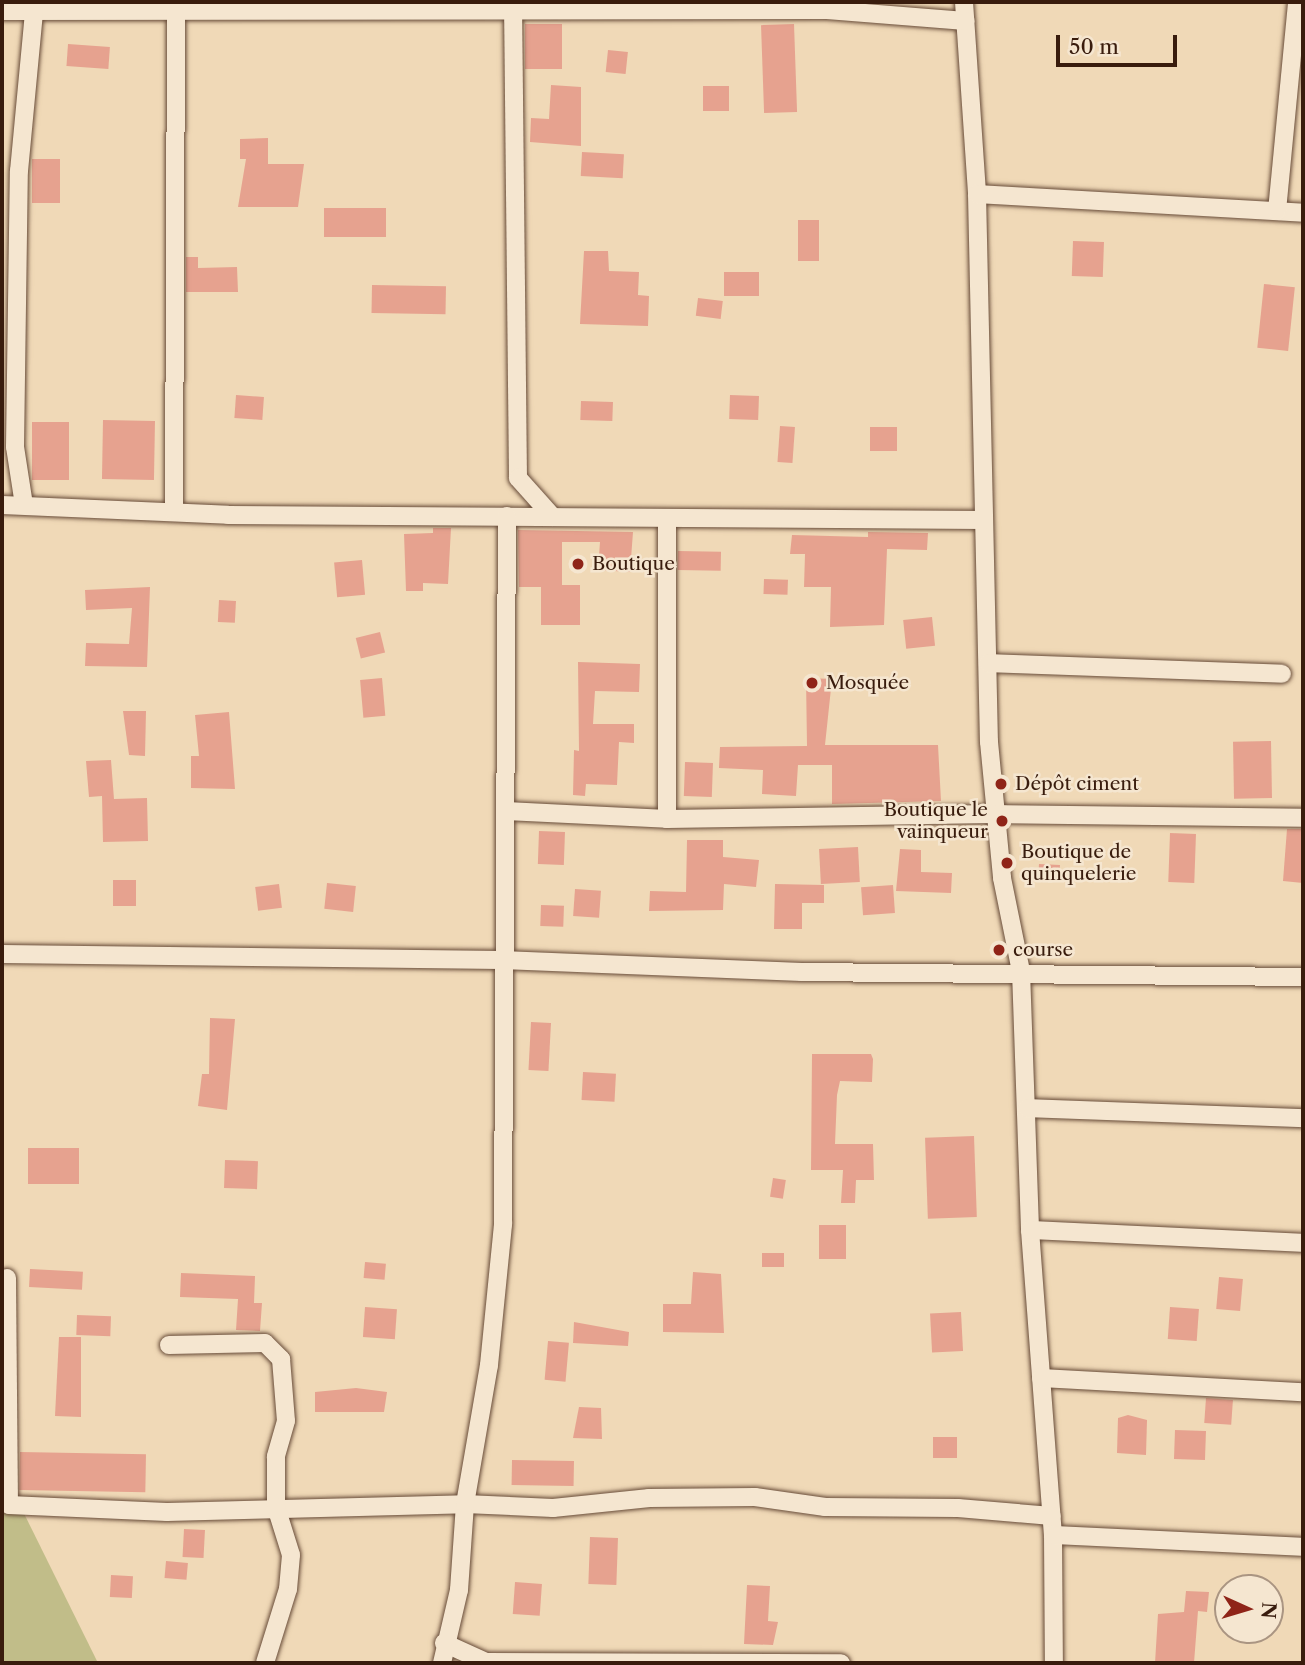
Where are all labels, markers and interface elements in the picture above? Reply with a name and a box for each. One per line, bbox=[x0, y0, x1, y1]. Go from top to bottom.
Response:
scale bar bbox=[1060, 21, 1181, 65]
text: 50 m bbox=[1069, 34, 1119, 59]
place label: Boutique bbox=[592, 553, 675, 575]
marker: Boutique bbox=[570, 556, 586, 572]
place label: Mosquée bbox=[826, 672, 909, 694]
marker: Mosquée bbox=[804, 675, 820, 691]
place label: Dépôt ciment bbox=[1015, 773, 1139, 795]
marker: Dépôt ciment bbox=[993, 776, 1009, 792]
place label: Boutique le vainqueur bbox=[884, 799, 988, 843]
marker: Boutique le vainqueur bbox=[994, 813, 1010, 829]
place label: Boutique de quinquelerie bbox=[1021, 841, 1136, 885]
marker: Boutique de quinquelerie bbox=[999, 855, 1015, 871]
place label: course bbox=[1013, 939, 1073, 961]
marker: course bbox=[991, 942, 1007, 958]
north arrow bbox=[1214, 1574, 1284, 1644]
text: N bbox=[1256, 1601, 1281, 1619]

